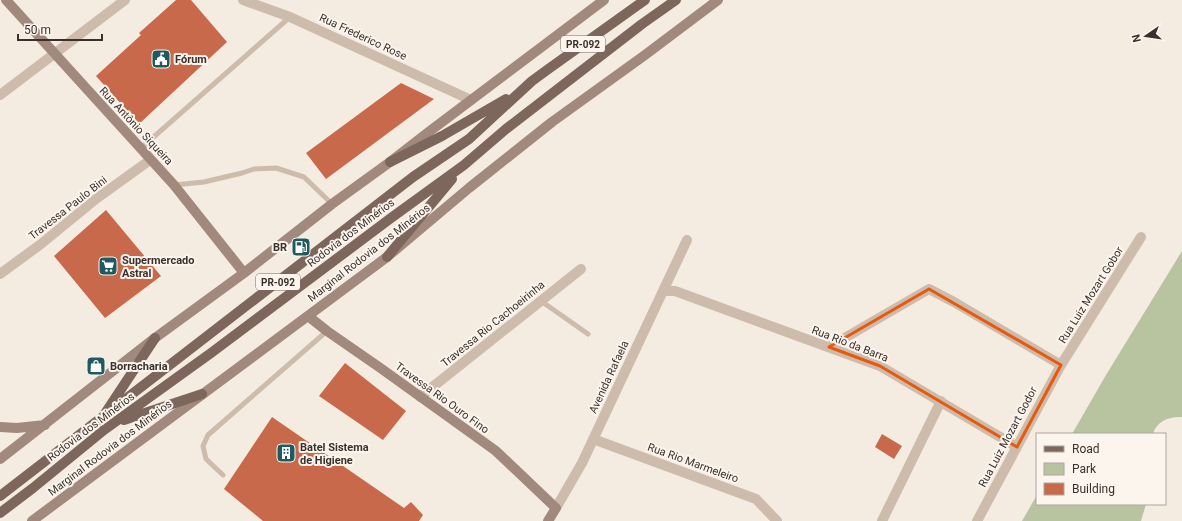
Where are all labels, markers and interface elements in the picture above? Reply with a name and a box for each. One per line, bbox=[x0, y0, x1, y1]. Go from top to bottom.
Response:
street label: Rua Frederico Rose bbox=[317, 11, 409, 63]
scale bar bbox=[18, 16, 102, 42]
north arrow bbox=[1126, 16, 1166, 56]
text: 50 m bbox=[24, 23, 51, 37]
text: N bbox=[1129, 33, 1144, 43]
road number: PR-092 bbox=[561, 36, 605, 52]
public building icon: Fórum bbox=[150, 48, 172, 70]
place label: Fórum bbox=[175, 53, 207, 66]
street label: Rua Antônio Siqueira bbox=[97, 84, 175, 168]
street label: Travessa Paulo Bini bbox=[26, 173, 110, 243]
street label: Rodovia dos Minérios bbox=[305, 196, 397, 270]
street label: Marginal Rodovia dos Minérios bbox=[305, 201, 433, 305]
fuel station icon: BR bbox=[290, 236, 312, 258]
place label: BR bbox=[273, 241, 287, 254]
street label: Rua Luiz Mozart Gobor bbox=[1056, 244, 1126, 346]
place label: Supermercado Astral bbox=[122, 254, 195, 280]
supermarket icon: Supermercado Astral bbox=[97, 255, 119, 277]
road number: PR-092 bbox=[256, 274, 300, 290]
street label: Travessa Rio Cachoeirinha bbox=[439, 278, 547, 370]
street label: Rua Rio da Barra bbox=[810, 323, 890, 365]
street label: Avenida Rafaela bbox=[586, 339, 632, 415]
shop icon: Borracharia bbox=[85, 355, 107, 377]
place label: Borracharia bbox=[110, 360, 168, 373]
street label: Travessa Rio Ouro Fino bbox=[393, 360, 491, 436]
street label: Rua Luiz Mozart Godor bbox=[976, 384, 1040, 489]
street label: Rodovia dos Minérios bbox=[45, 390, 137, 464]
street label: Marginal Rodovia dos Minérios bbox=[46, 397, 175, 499]
legend bbox=[1036, 433, 1166, 505]
street label: Rua Rio Marmeleiro bbox=[646, 440, 740, 486]
place label: Batel Sistema de Higiene bbox=[300, 441, 369, 467]
building icon: Batel Sistema de Higiene bbox=[275, 442, 297, 464]
text: Road bbox=[1072, 442, 1100, 456]
text: Park bbox=[1072, 462, 1097, 476]
text: Building bbox=[1072, 482, 1115, 496]

